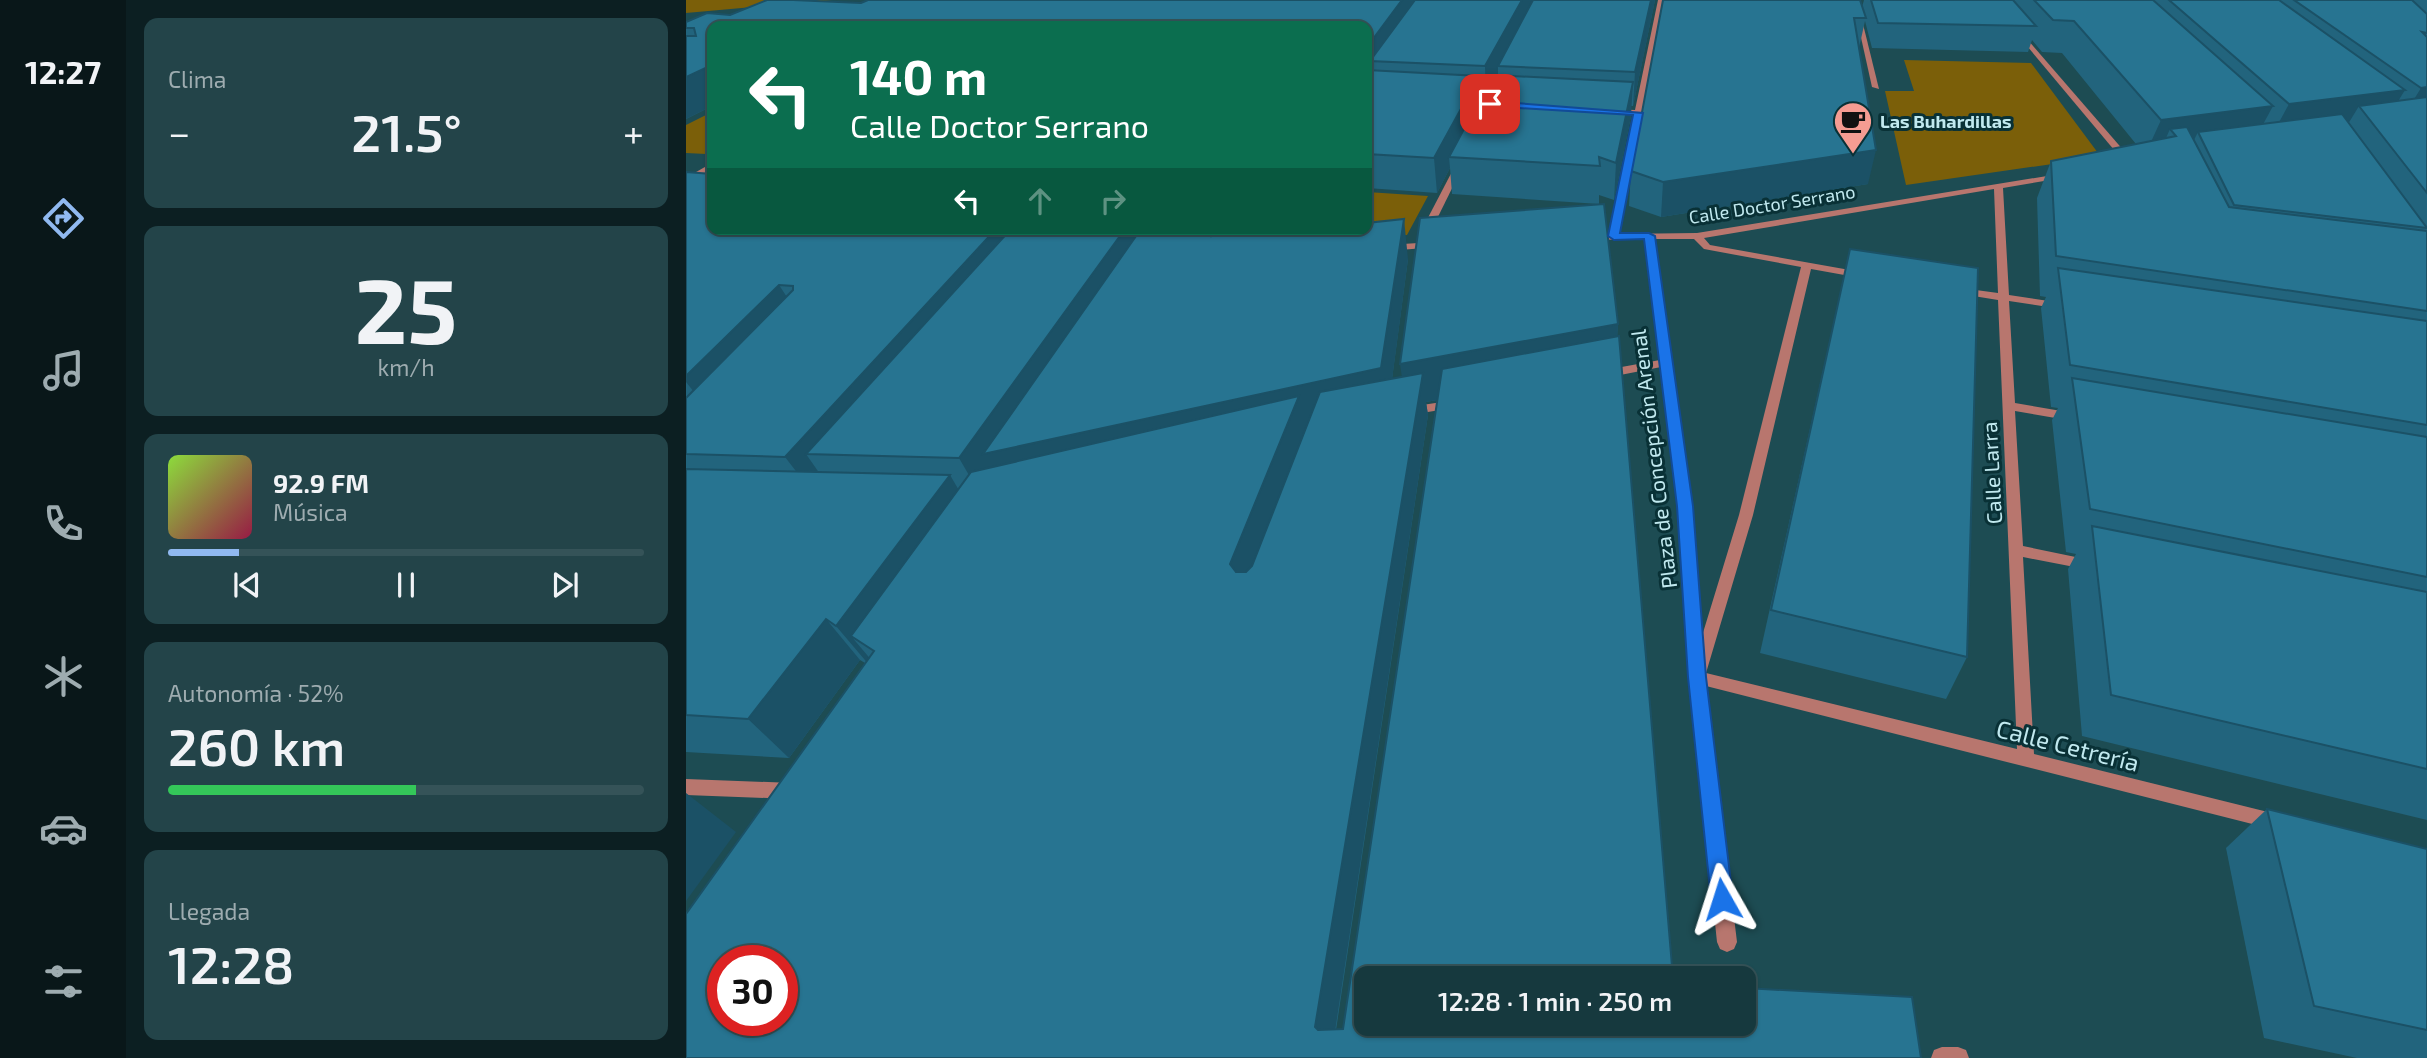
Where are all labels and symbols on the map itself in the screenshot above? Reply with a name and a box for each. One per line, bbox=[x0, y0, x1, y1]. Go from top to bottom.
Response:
pin bbox=[1460, 74, 1520, 134]
cafe icon: Las Buhardillas bbox=[1832, 100, 1874, 155]
place label: Las Buhardillas bbox=[1880, 110, 2012, 132]
street label: Calle Doctor Serrano bbox=[1687, 180, 1857, 228]
street label: Plaza de Concepción Arenal bbox=[1625, 327, 1681, 590]
street label: Calle Larra bbox=[1976, 421, 2006, 525]
street label: Calle Cetrería bbox=[1994, 713, 2142, 777]
position arrow bbox=[1685, 862, 1759, 936]
speed limit sign: 30 bbox=[707, 945, 798, 1036]

